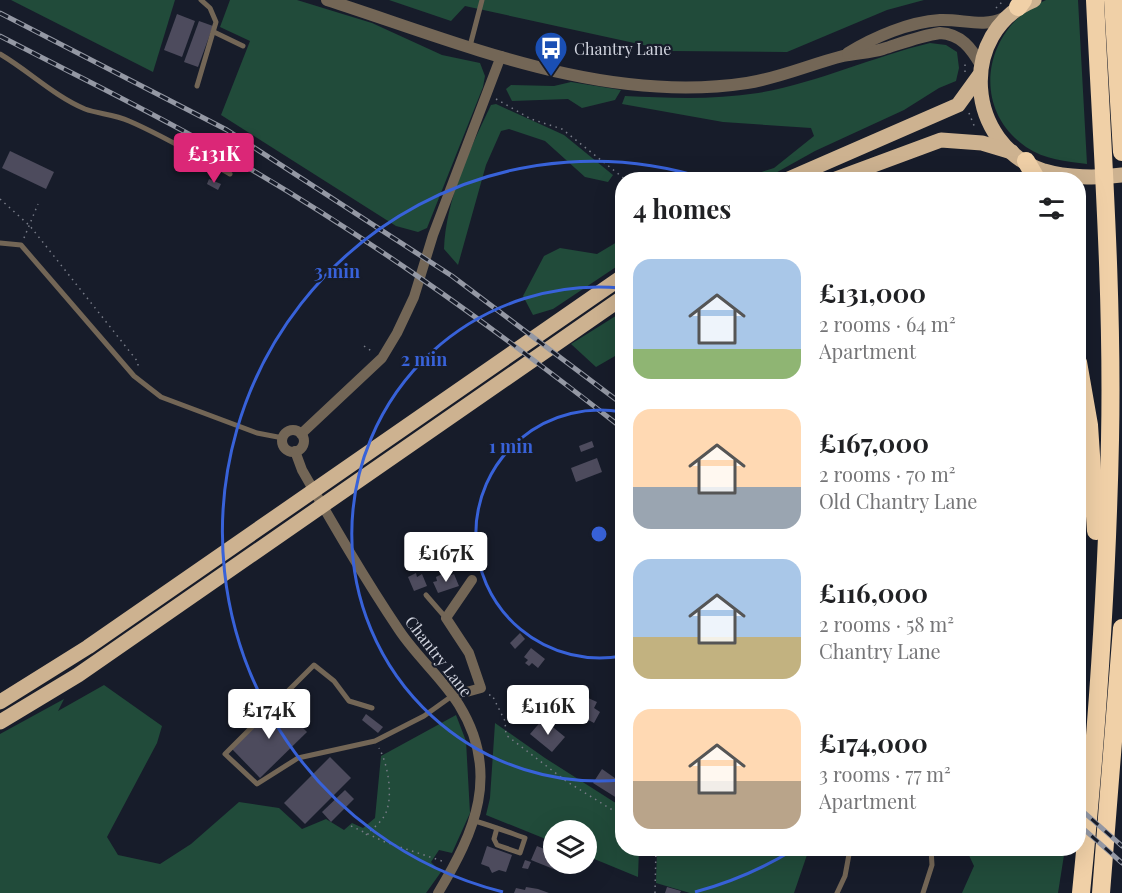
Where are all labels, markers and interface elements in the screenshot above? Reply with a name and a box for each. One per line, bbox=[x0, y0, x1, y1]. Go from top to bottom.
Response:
bus stop icon: Chantry Lane bbox=[533, 30, 569, 77]
place label: Chantry Lane bbox=[574, 38, 671, 59]
pin: £131K bbox=[172, 133, 256, 184]
text: £131K bbox=[188, 139, 240, 166]
text: 4 homes bbox=[633, 191, 731, 226]
icon: filters bbox=[1035, 192, 1068, 225]
text: 3 min bbox=[314, 259, 360, 283]
text: £131,000 bbox=[819, 275, 926, 310]
icon: home bbox=[681, 283, 753, 355]
text: 2 rooms · 64 m² bbox=[819, 310, 956, 337]
text: Apartment bbox=[819, 337, 916, 364]
text: 2 min bbox=[401, 347, 447, 371]
text: £167,000 bbox=[819, 425, 929, 460]
icon: home bbox=[681, 433, 753, 505]
text: 1 min bbox=[489, 434, 533, 458]
text: 2 rooms · 70 m² bbox=[819, 460, 956, 487]
text: Old Chantry Lane bbox=[819, 487, 977, 514]
centre of rings bbox=[589, 524, 609, 544]
pin: £167K bbox=[404, 532, 488, 583]
text: £167K bbox=[418, 538, 474, 565]
text: £116,000 bbox=[819, 575, 928, 610]
icon: home bbox=[681, 583, 753, 655]
text: 2 rooms · 58 m² bbox=[819, 610, 954, 637]
street label: Chantry Lane bbox=[401, 611, 477, 701]
text: Chantry Lane bbox=[819, 637, 941, 664]
pin: £116K bbox=[506, 685, 590, 736]
pin: £174K bbox=[227, 689, 311, 740]
text: £116K bbox=[521, 691, 575, 718]
text: £174K bbox=[242, 695, 296, 722]
text: £174,000 bbox=[819, 725, 928, 760]
icon: home bbox=[681, 733, 753, 805]
text: 3 rooms · 77 m² bbox=[819, 760, 951, 787]
text: Apartment bbox=[819, 787, 916, 814]
map controls bbox=[543, 820, 597, 874]
button: layers bbox=[543, 820, 597, 874]

